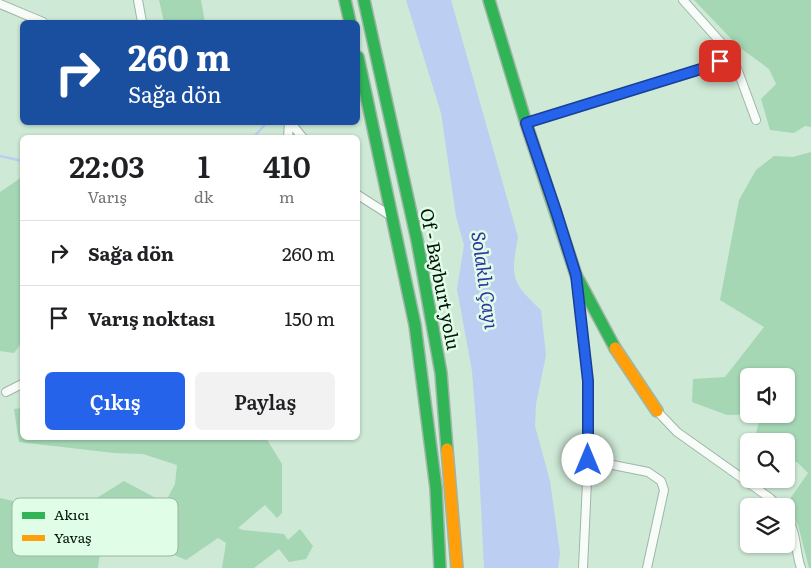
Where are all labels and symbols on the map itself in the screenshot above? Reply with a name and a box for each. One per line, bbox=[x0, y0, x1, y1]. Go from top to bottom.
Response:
pin bbox=[699, 40, 741, 82]
street label: Of - Bayburt yolu bbox=[414, 206, 468, 352]
water label: Solaklı Çayı bbox=[465, 229, 507, 331]
position arrow bbox=[561, 433, 613, 485]
legend bbox=[12, 498, 178, 556]
text: Akıcı bbox=[54, 504, 89, 524]
text: Yavaş bbox=[54, 527, 91, 547]

